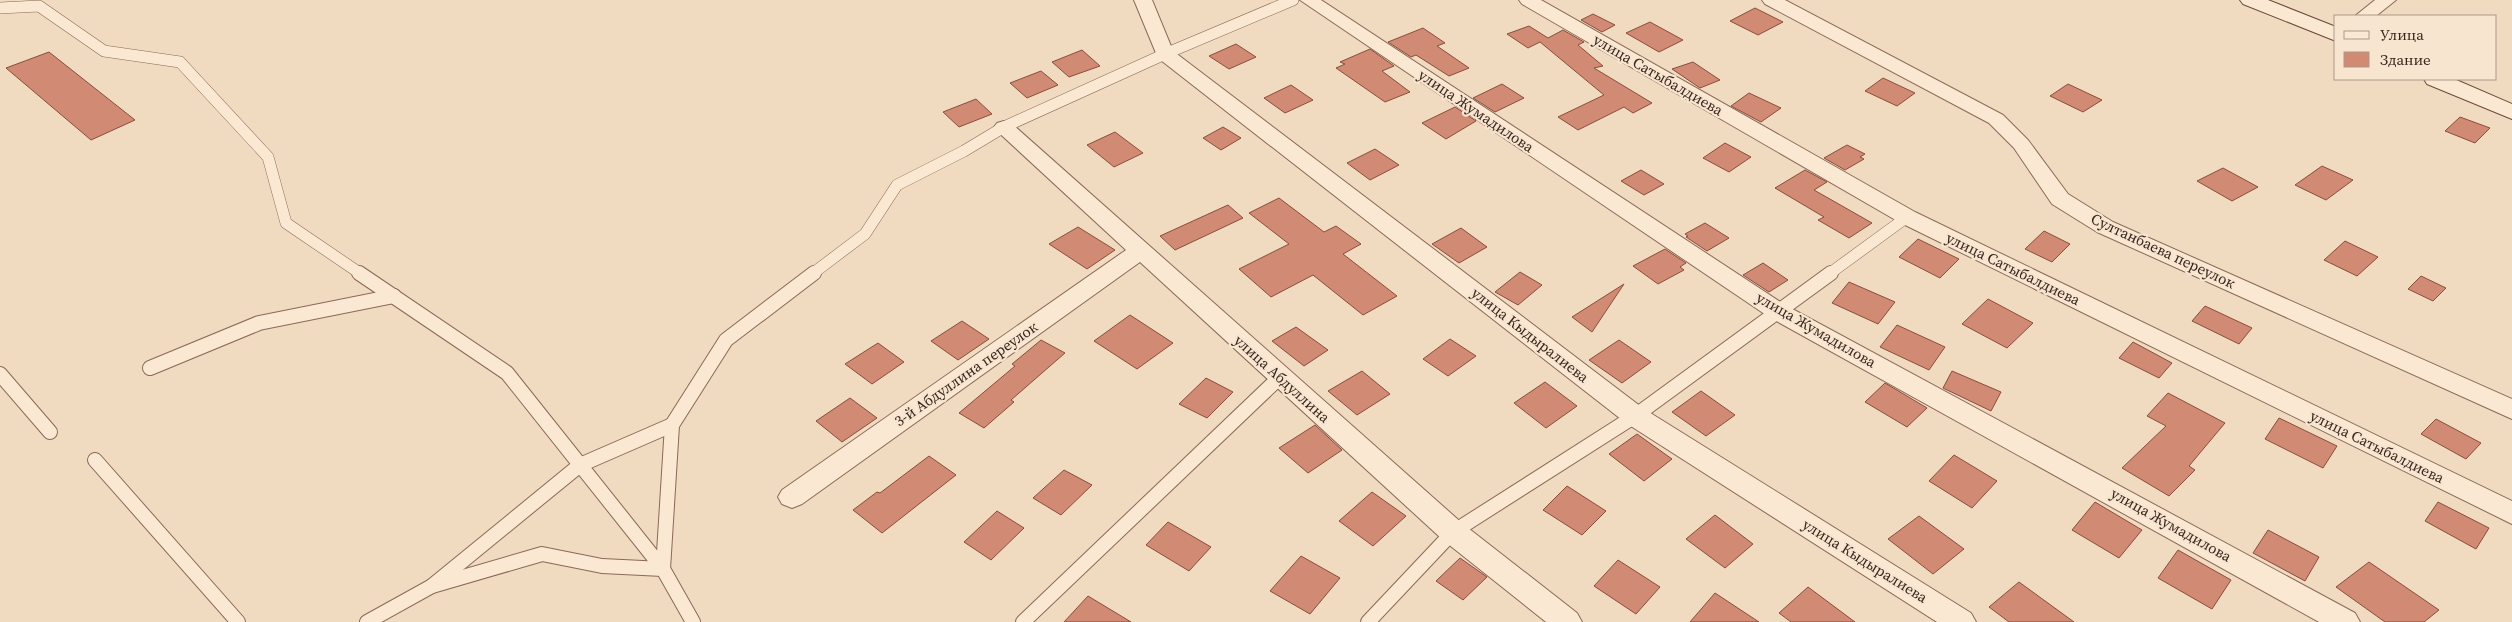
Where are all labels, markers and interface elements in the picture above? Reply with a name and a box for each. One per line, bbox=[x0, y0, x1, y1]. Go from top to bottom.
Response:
legend bbox=[2334, 15, 2497, 80]
text: Улица bbox=[2380, 24, 2424, 45]
street label: улица Сатыбалдиева bbox=[1589, 29, 1727, 121]
text: Здание bbox=[2380, 49, 2431, 70]
street label: улица Жумадилова bbox=[1414, 64, 1539, 157]
street label: Султанбаева переулок bbox=[2088, 208, 2239, 294]
street label: улица Сатыбалдиева bbox=[1943, 227, 2084, 310]
street label: улица Кыдыралиева bbox=[1467, 282, 1594, 387]
street label: улица Жумадилова bbox=[1752, 287, 1880, 373]
street label: 3-й Абдуллина переулок bbox=[890, 316, 1042, 431]
street label: улица Абдуллина bbox=[1230, 330, 1335, 428]
street label: улица Сатыбалдиева bbox=[2307, 405, 2448, 488]
street label: улица Жумадилова bbox=[2107, 483, 2236, 567]
street label: улица Кыдыралиева bbox=[1799, 514, 1932, 608]

